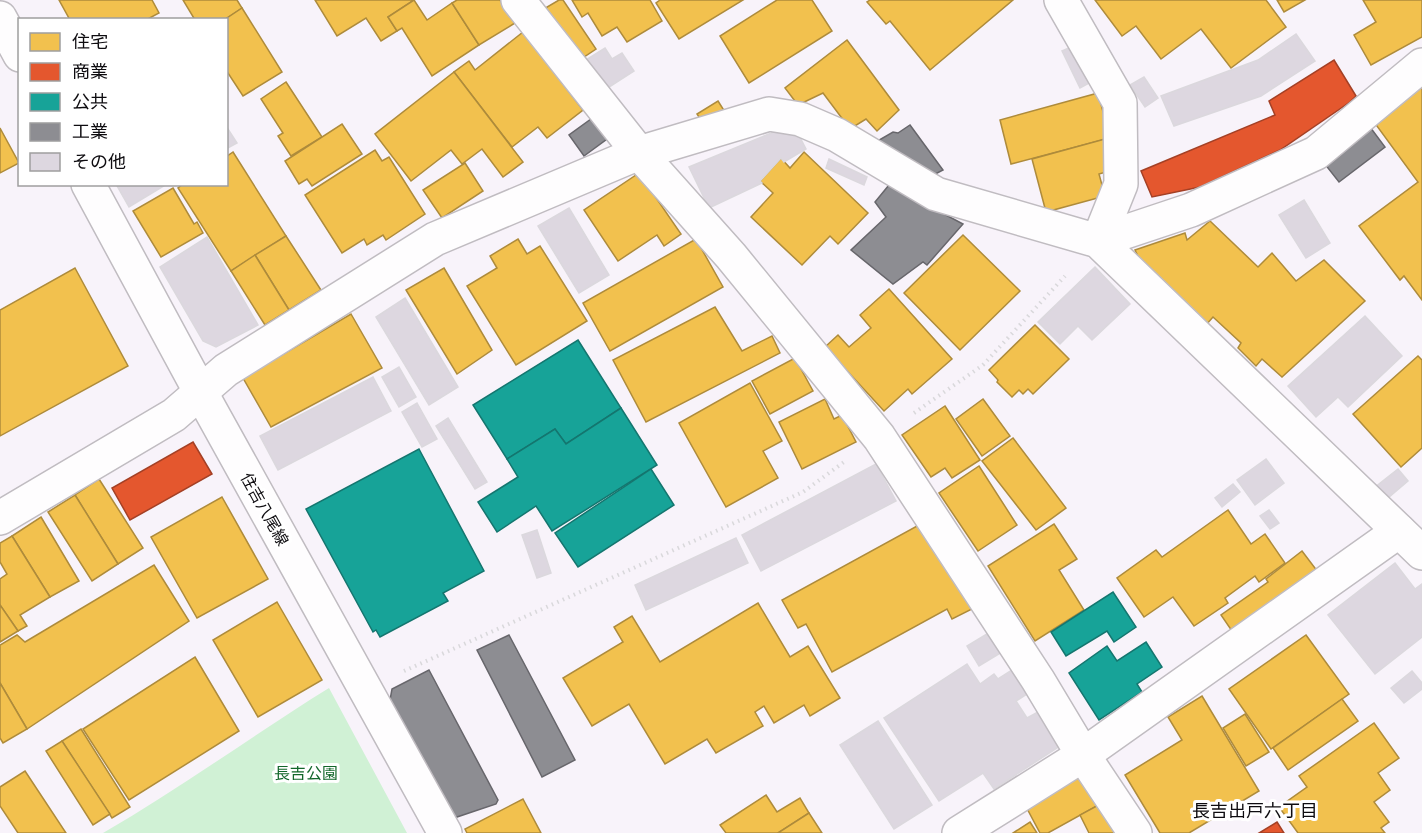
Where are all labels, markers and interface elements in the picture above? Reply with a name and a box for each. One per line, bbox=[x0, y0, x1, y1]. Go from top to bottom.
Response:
legend bbox=[18, 18, 228, 186]
text: 住宅 bbox=[72, 29, 108, 53]
text: 商業 bbox=[72, 59, 108, 83]
text: 公共 bbox=[72, 89, 108, 113]
text: 工業 bbox=[72, 119, 108, 143]
text: その他 bbox=[72, 149, 126, 173]
street label: 住吉八尾線 bbox=[236, 469, 294, 549]
park label: 長吉公園 bbox=[274, 762, 338, 784]
district label: 長吉出戸六丁目 bbox=[1192, 798, 1318, 822]

